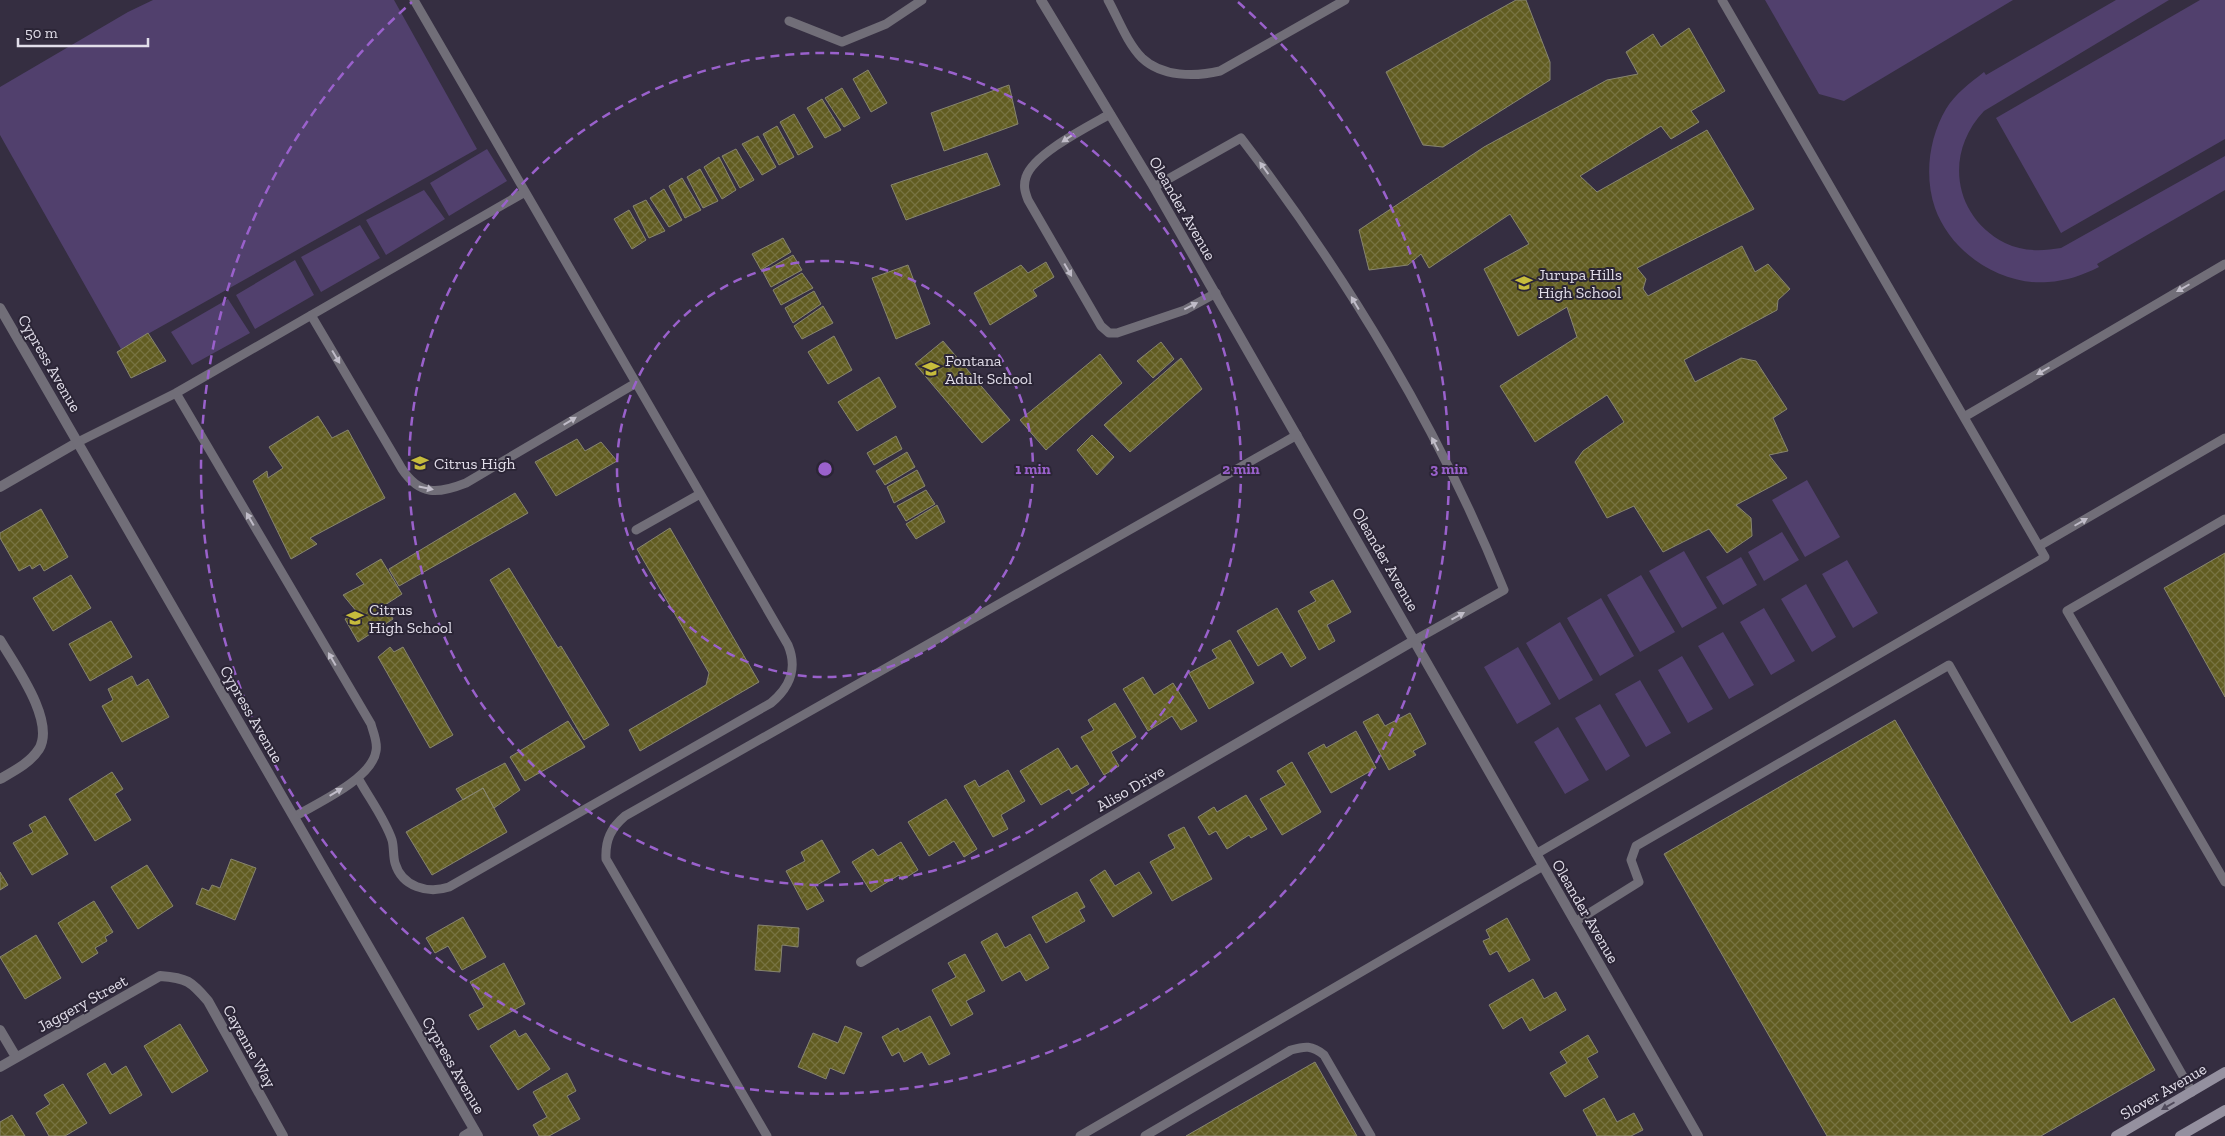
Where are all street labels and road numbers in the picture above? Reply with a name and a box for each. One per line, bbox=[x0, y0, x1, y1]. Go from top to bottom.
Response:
street label: Oleander Avenue bbox=[1145, 153, 1220, 264]
street label: Cypress Avenue bbox=[14, 311, 85, 415]
street label: Oleander Avenue bbox=[1348, 504, 1423, 615]
street label: Cypress Avenue bbox=[216, 662, 287, 766]
street label: Aliso Drive bbox=[1093, 761, 1168, 816]
street label: Oleander Avenue bbox=[1548, 856, 1623, 967]
street label: Jaggery Street bbox=[34, 971, 131, 1036]
street label: Cayenne Way bbox=[219, 1001, 281, 1092]
street label: Cypress Avenue bbox=[418, 1013, 489, 1117]
street label: Slover Avenue bbox=[2117, 1059, 2210, 1124]

